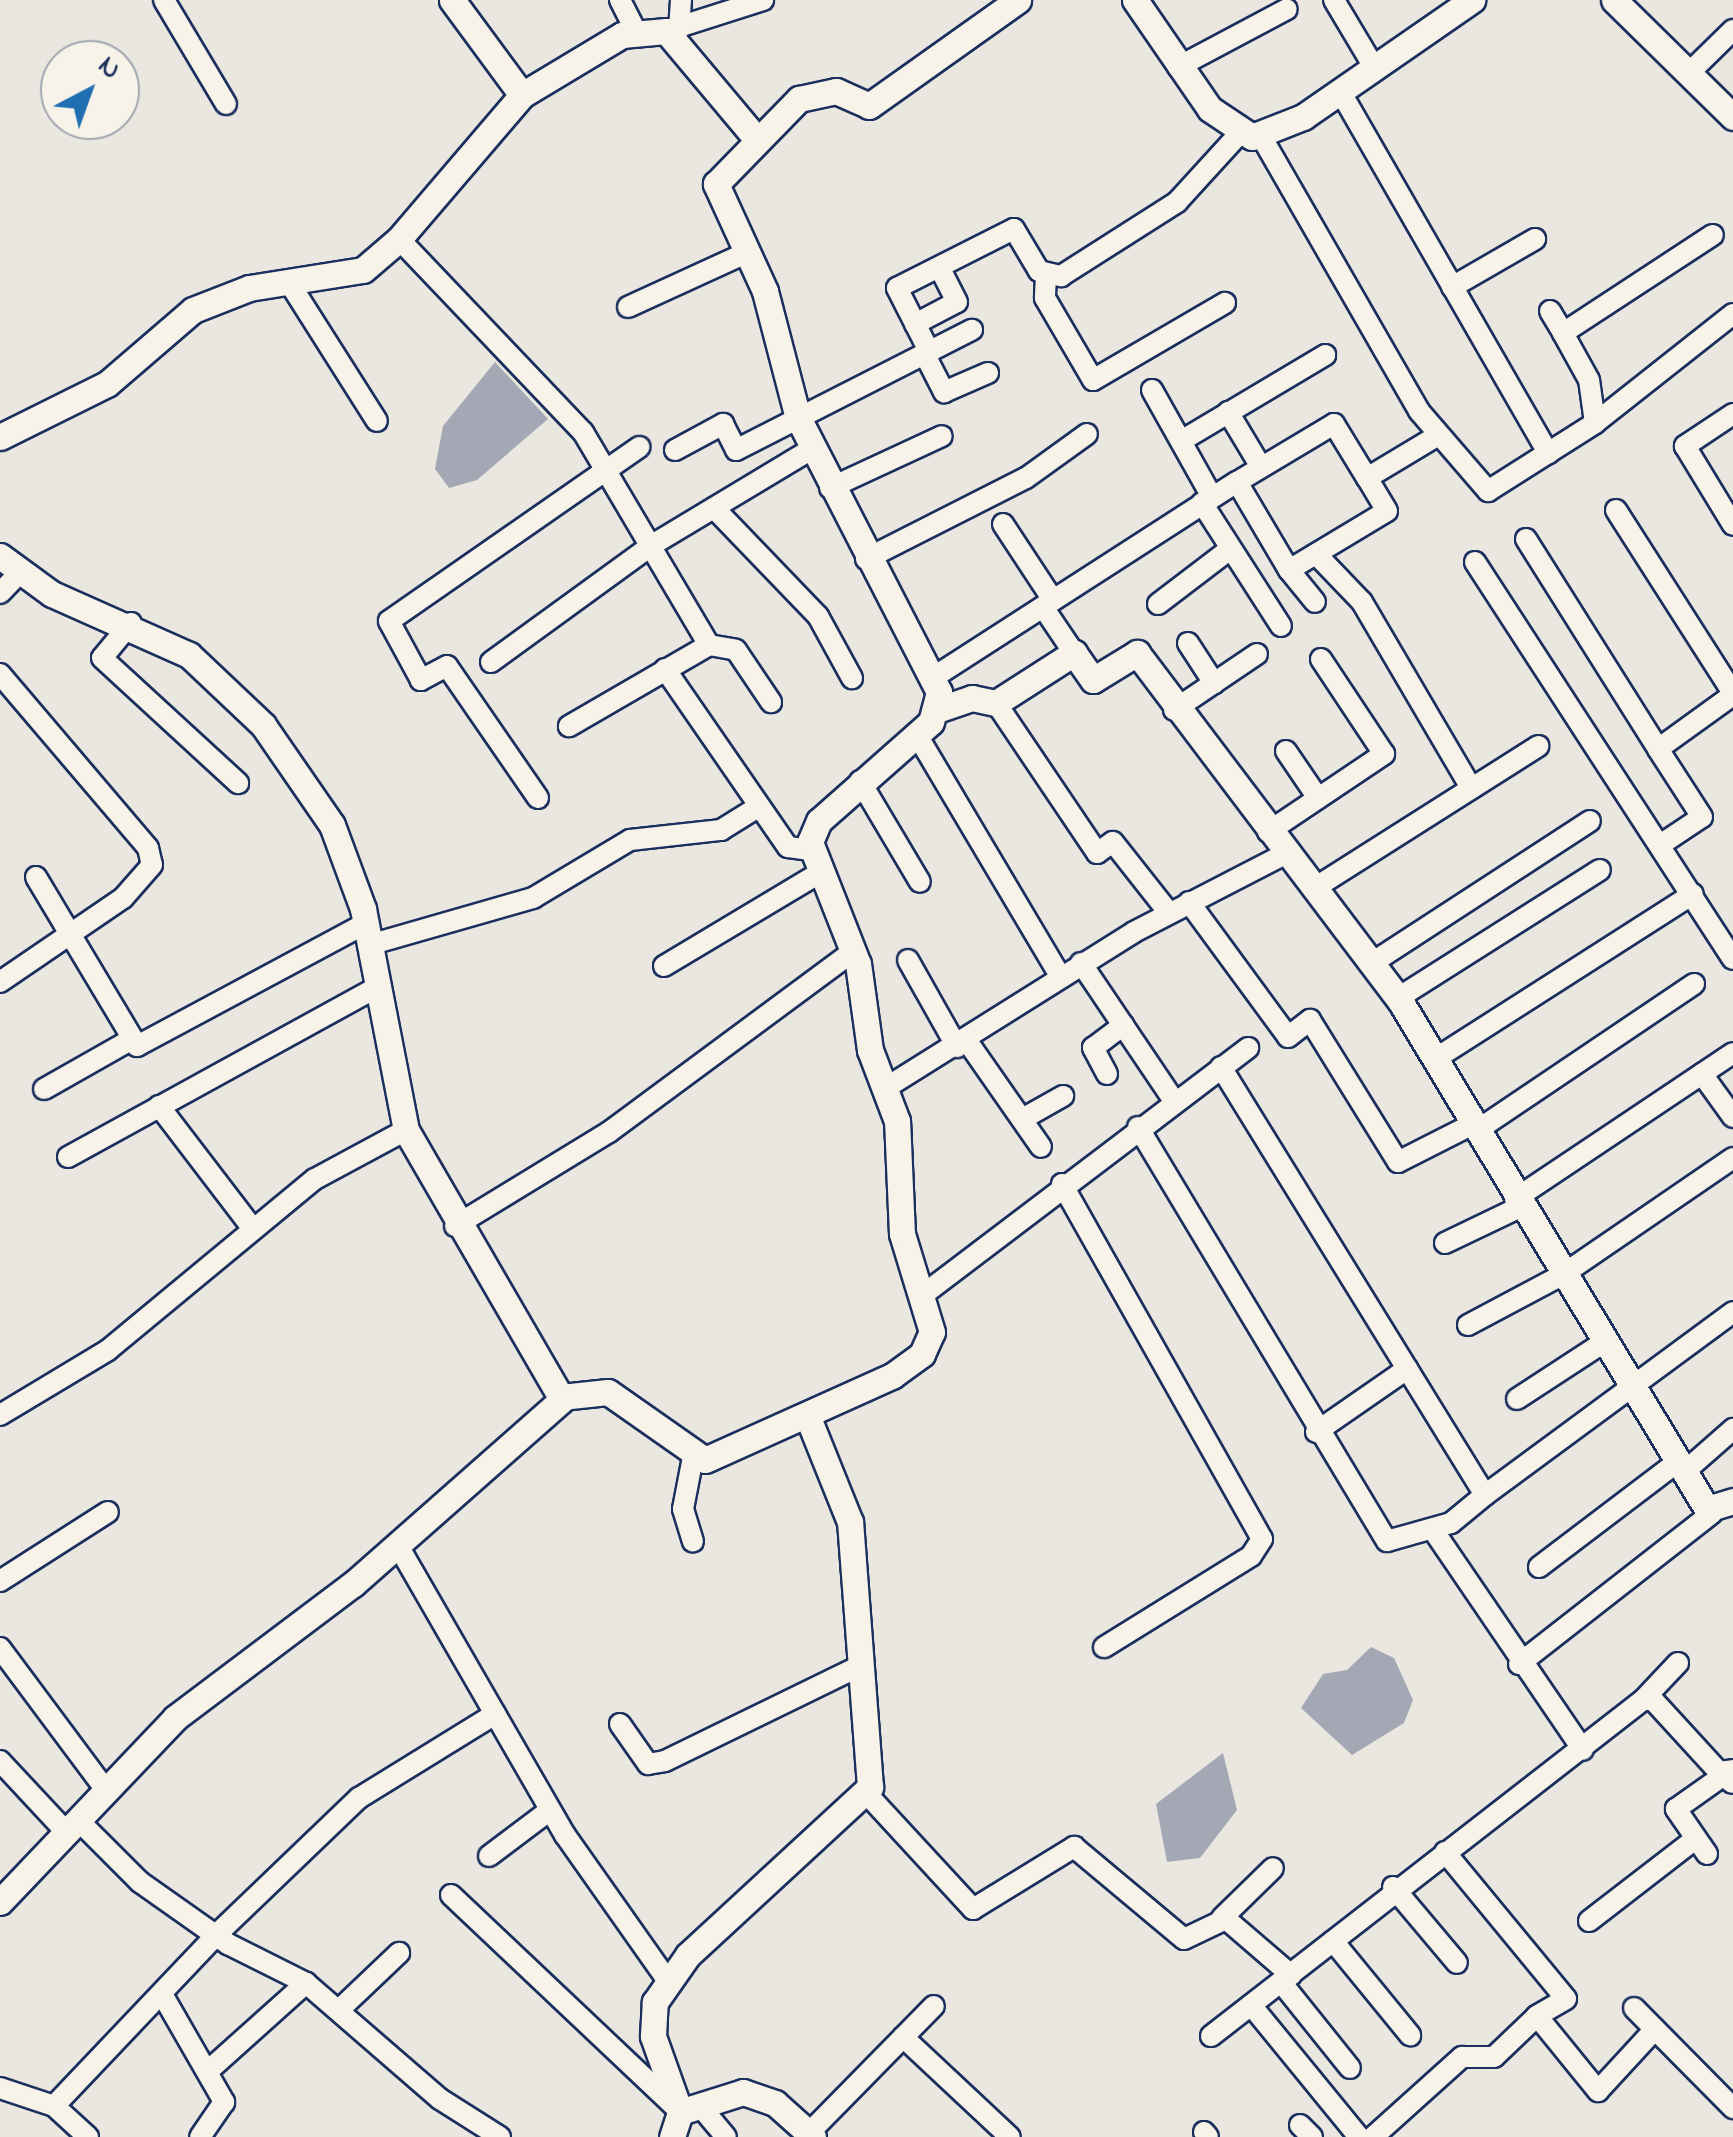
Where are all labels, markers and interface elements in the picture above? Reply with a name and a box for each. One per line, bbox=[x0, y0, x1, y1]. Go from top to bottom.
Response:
north arrow bbox=[40, 40, 140, 140]
text: N bbox=[88, 47, 129, 90]

